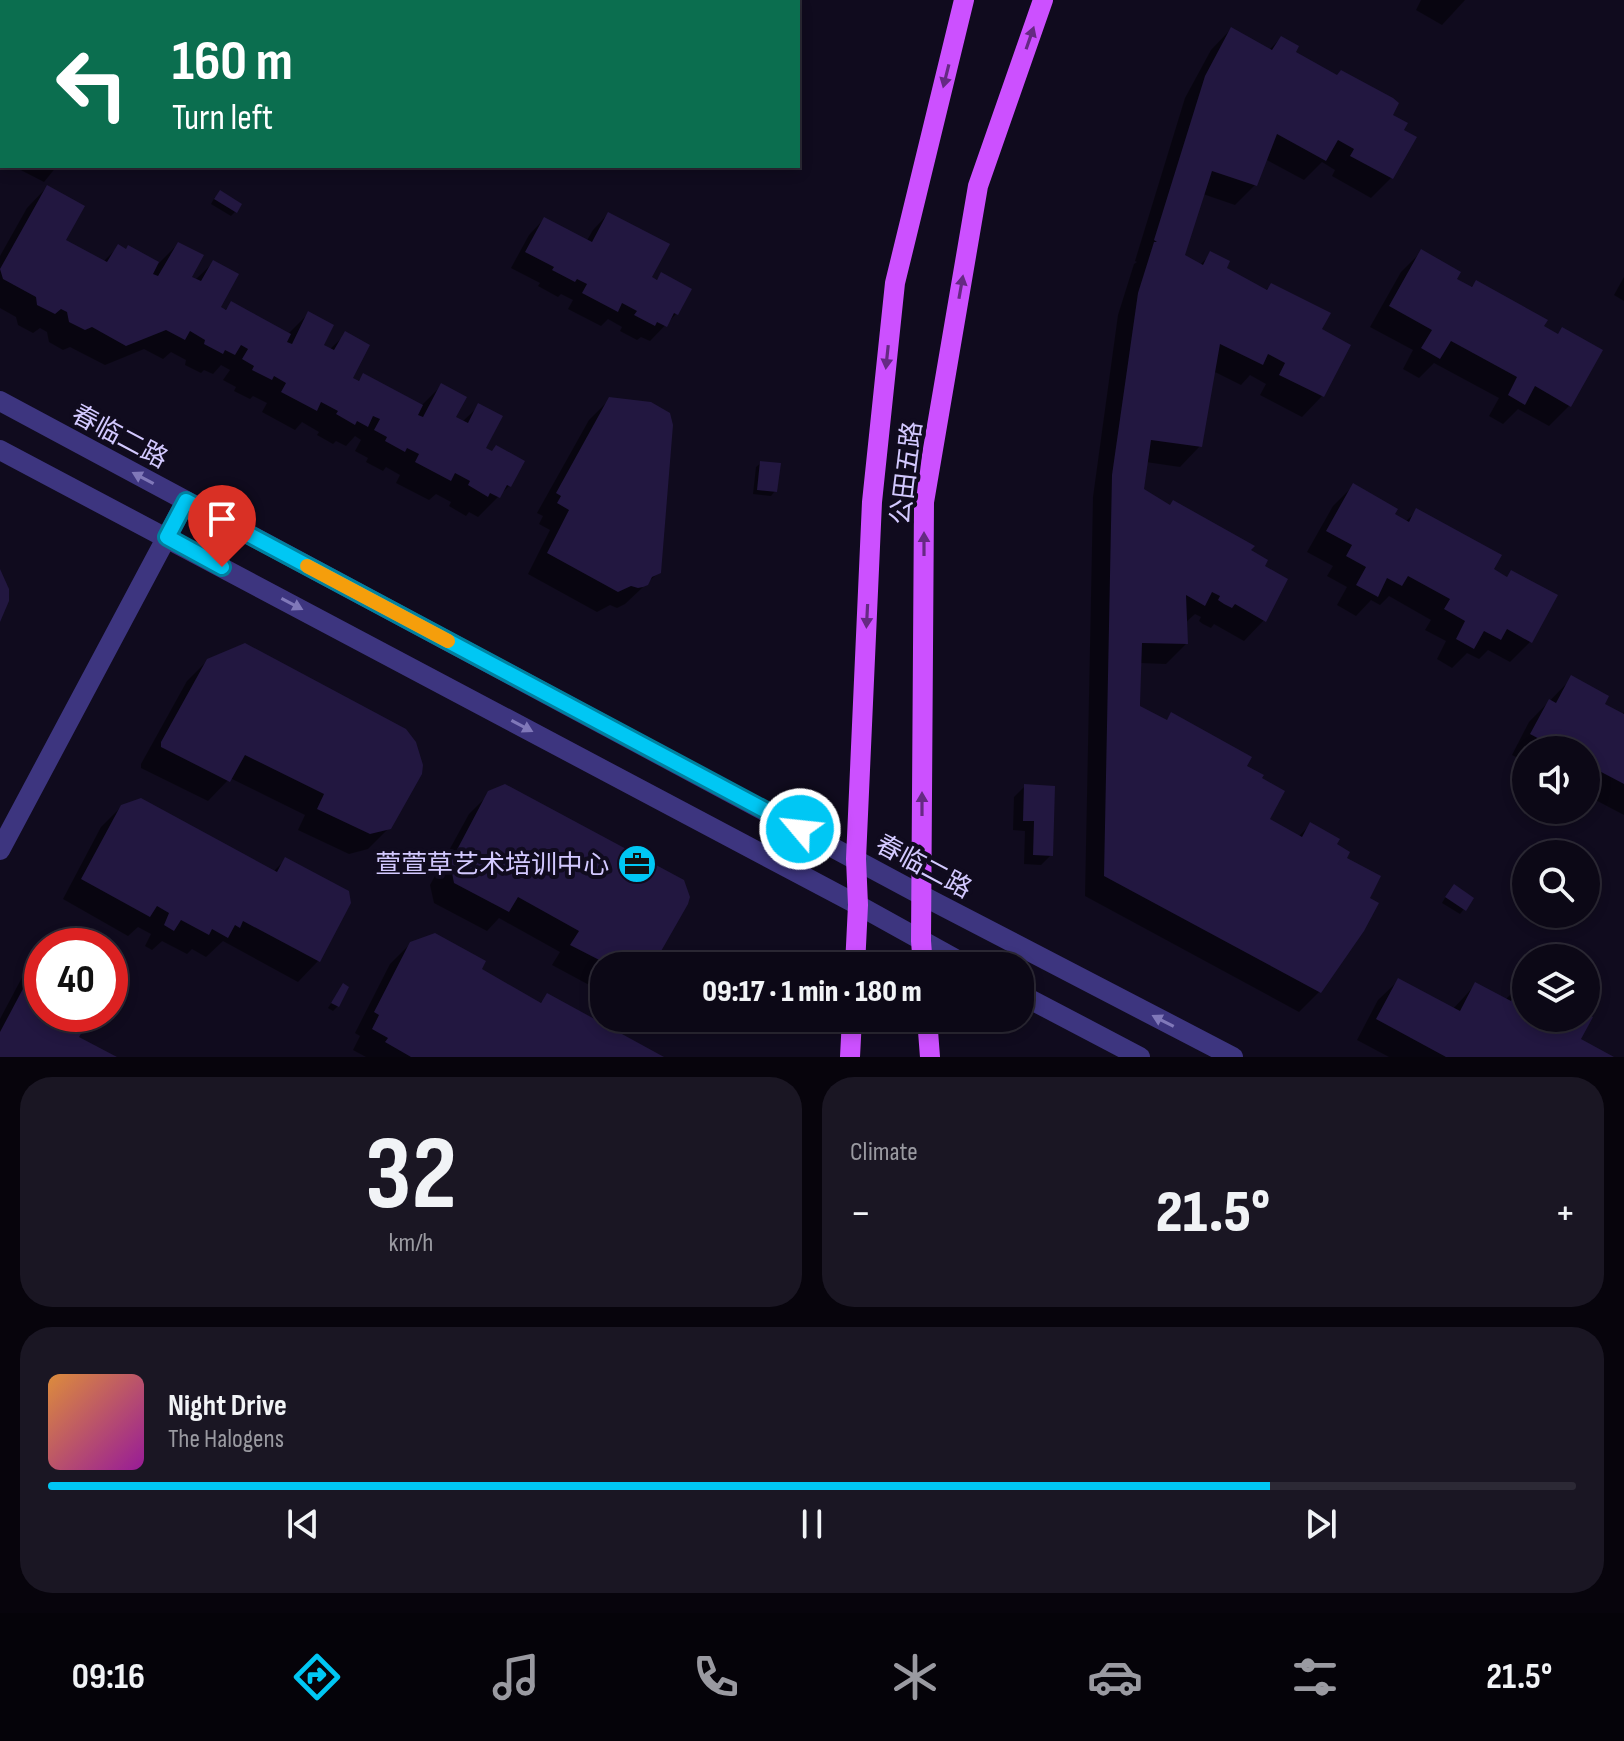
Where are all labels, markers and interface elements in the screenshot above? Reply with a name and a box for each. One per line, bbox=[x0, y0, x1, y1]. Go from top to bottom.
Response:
one-way arrow bbox=[1024, 25, 1036, 49]
text: 160 m bbox=[172, 29, 293, 96]
icon: left bbox=[40, 32, 144, 136]
one-way arrow bbox=[939, 63, 951, 88]
text: Turn left bbox=[172, 97, 273, 140]
one-way arrow bbox=[955, 274, 967, 299]
one-way arrow bbox=[881, 345, 894, 370]
street label: 春临二路 bbox=[66, 399, 172, 475]
street label: 公田五路 bbox=[886, 420, 929, 527]
one-way arrow bbox=[132, 471, 154, 485]
pin bbox=[188, 485, 256, 567]
icon: arrive bbox=[200, 497, 244, 541]
one-way arrow bbox=[918, 531, 930, 556]
one-way arrow bbox=[281, 596, 303, 610]
one-way arrow bbox=[860, 604, 873, 629]
one-way arrow bbox=[510, 719, 533, 732]
map controls bbox=[1512, 736, 1600, 1032]
button: sound bbox=[1512, 736, 1600, 824]
position arrow bbox=[758, 787, 842, 871]
one-way arrow bbox=[916, 791, 928, 816]
street label: 春临二路 bbox=[870, 829, 976, 905]
button: search bbox=[1512, 840, 1600, 928]
office icon: 萱萱草艺术培训中心 bbox=[616, 843, 658, 885]
place label: 萱萱草艺术培训中心 bbox=[375, 850, 609, 881]
speed limit sign: 40 bbox=[24, 928, 128, 1032]
button: layers bbox=[1512, 944, 1600, 1032]
text: 09:17 · 1 min · 180 m bbox=[702, 974, 922, 1010]
one-way arrow bbox=[1152, 1015, 1175, 1028]
text: 32 bbox=[365, 1113, 457, 1238]
text: Climate bbox=[850, 1137, 918, 1168]
text: 21.5° bbox=[1156, 1177, 1270, 1249]
text: − bbox=[850, 1187, 872, 1240]
text: + bbox=[1554, 1187, 1576, 1240]
text: km/h bbox=[389, 1228, 433, 1259]
text: Night Drive bbox=[168, 1388, 287, 1424]
text: The Halogens bbox=[168, 1424, 284, 1455]
icon: previous bbox=[281, 1502, 325, 1546]
icon: pause bbox=[790, 1502, 834, 1546]
icon: next bbox=[1299, 1502, 1343, 1546]
icon: directions bbox=[289, 1649, 345, 1705]
icon: music bbox=[488, 1649, 544, 1705]
icon: phone bbox=[688, 1649, 744, 1705]
icon: climate bbox=[887, 1649, 943, 1705]
icon: car bbox=[1087, 1649, 1143, 1705]
icon: filters bbox=[1287, 1649, 1343, 1705]
text: 09:16 bbox=[72, 1656, 145, 1699]
text: 21.5° bbox=[1486, 1656, 1552, 1699]

